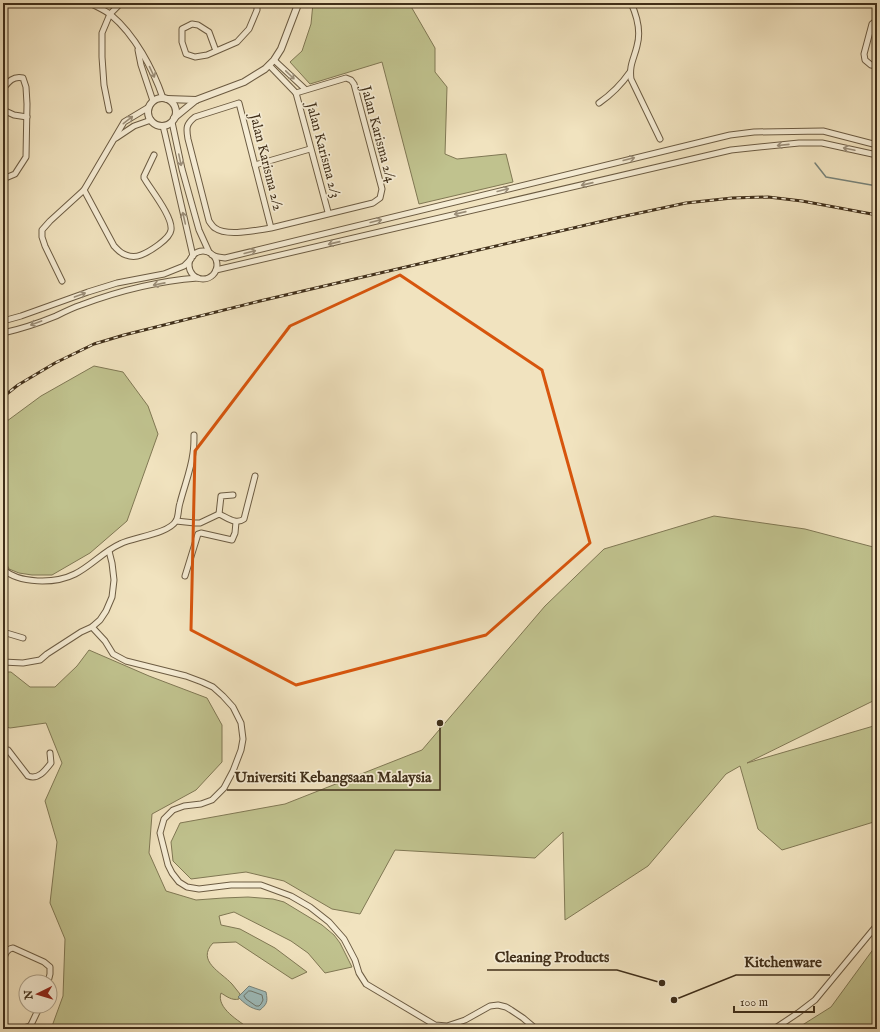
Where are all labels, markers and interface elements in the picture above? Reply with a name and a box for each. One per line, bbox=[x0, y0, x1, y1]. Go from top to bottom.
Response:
one-way arrow bbox=[149, 65, 156, 77]
one-way arrow bbox=[285, 70, 295, 79]
street label: Jalan Karisma 2/4 bbox=[356, 82, 400, 185]
street label: Jalan Karisma 2/3 bbox=[301, 99, 344, 200]
street label: Jalan Karisma 2/2 bbox=[245, 110, 287, 213]
one-way arrow bbox=[122, 116, 133, 124]
one-way arrow bbox=[777, 141, 790, 148]
one-way arrow bbox=[843, 145, 856, 153]
one-way arrow bbox=[176, 153, 184, 166]
one-way arrow bbox=[622, 155, 635, 163]
one-way arrow bbox=[581, 180, 594, 188]
one-way arrow bbox=[496, 186, 509, 194]
one-way arrow bbox=[454, 210, 467, 218]
one-way arrow bbox=[180, 212, 188, 225]
one-way arrow bbox=[370, 217, 383, 224]
one-way arrow bbox=[327, 239, 340, 247]
one-way arrow bbox=[243, 248, 256, 255]
one-way arrow bbox=[153, 280, 166, 288]
one-way arrow bbox=[73, 291, 85, 299]
one-way arrow bbox=[30, 320, 42, 328]
callout: Universiti Kebangsaan Malaysia bbox=[227, 763, 440, 790]
text: Universiti Kebangsaan Malaysia bbox=[234, 768, 432, 787]
callout: Cleaning Products bbox=[487, 943, 617, 970]
text: Cleaning Products bbox=[495, 948, 610, 967]
callout: Kitchenware bbox=[736, 948, 830, 975]
text: Kitchenware bbox=[744, 953, 822, 972]
north arrow bbox=[18, 974, 58, 1014]
scale bar bbox=[734, 988, 814, 1014]
text: N bbox=[22, 989, 37, 1001]
text: 100 m bbox=[740, 995, 768, 1010]

